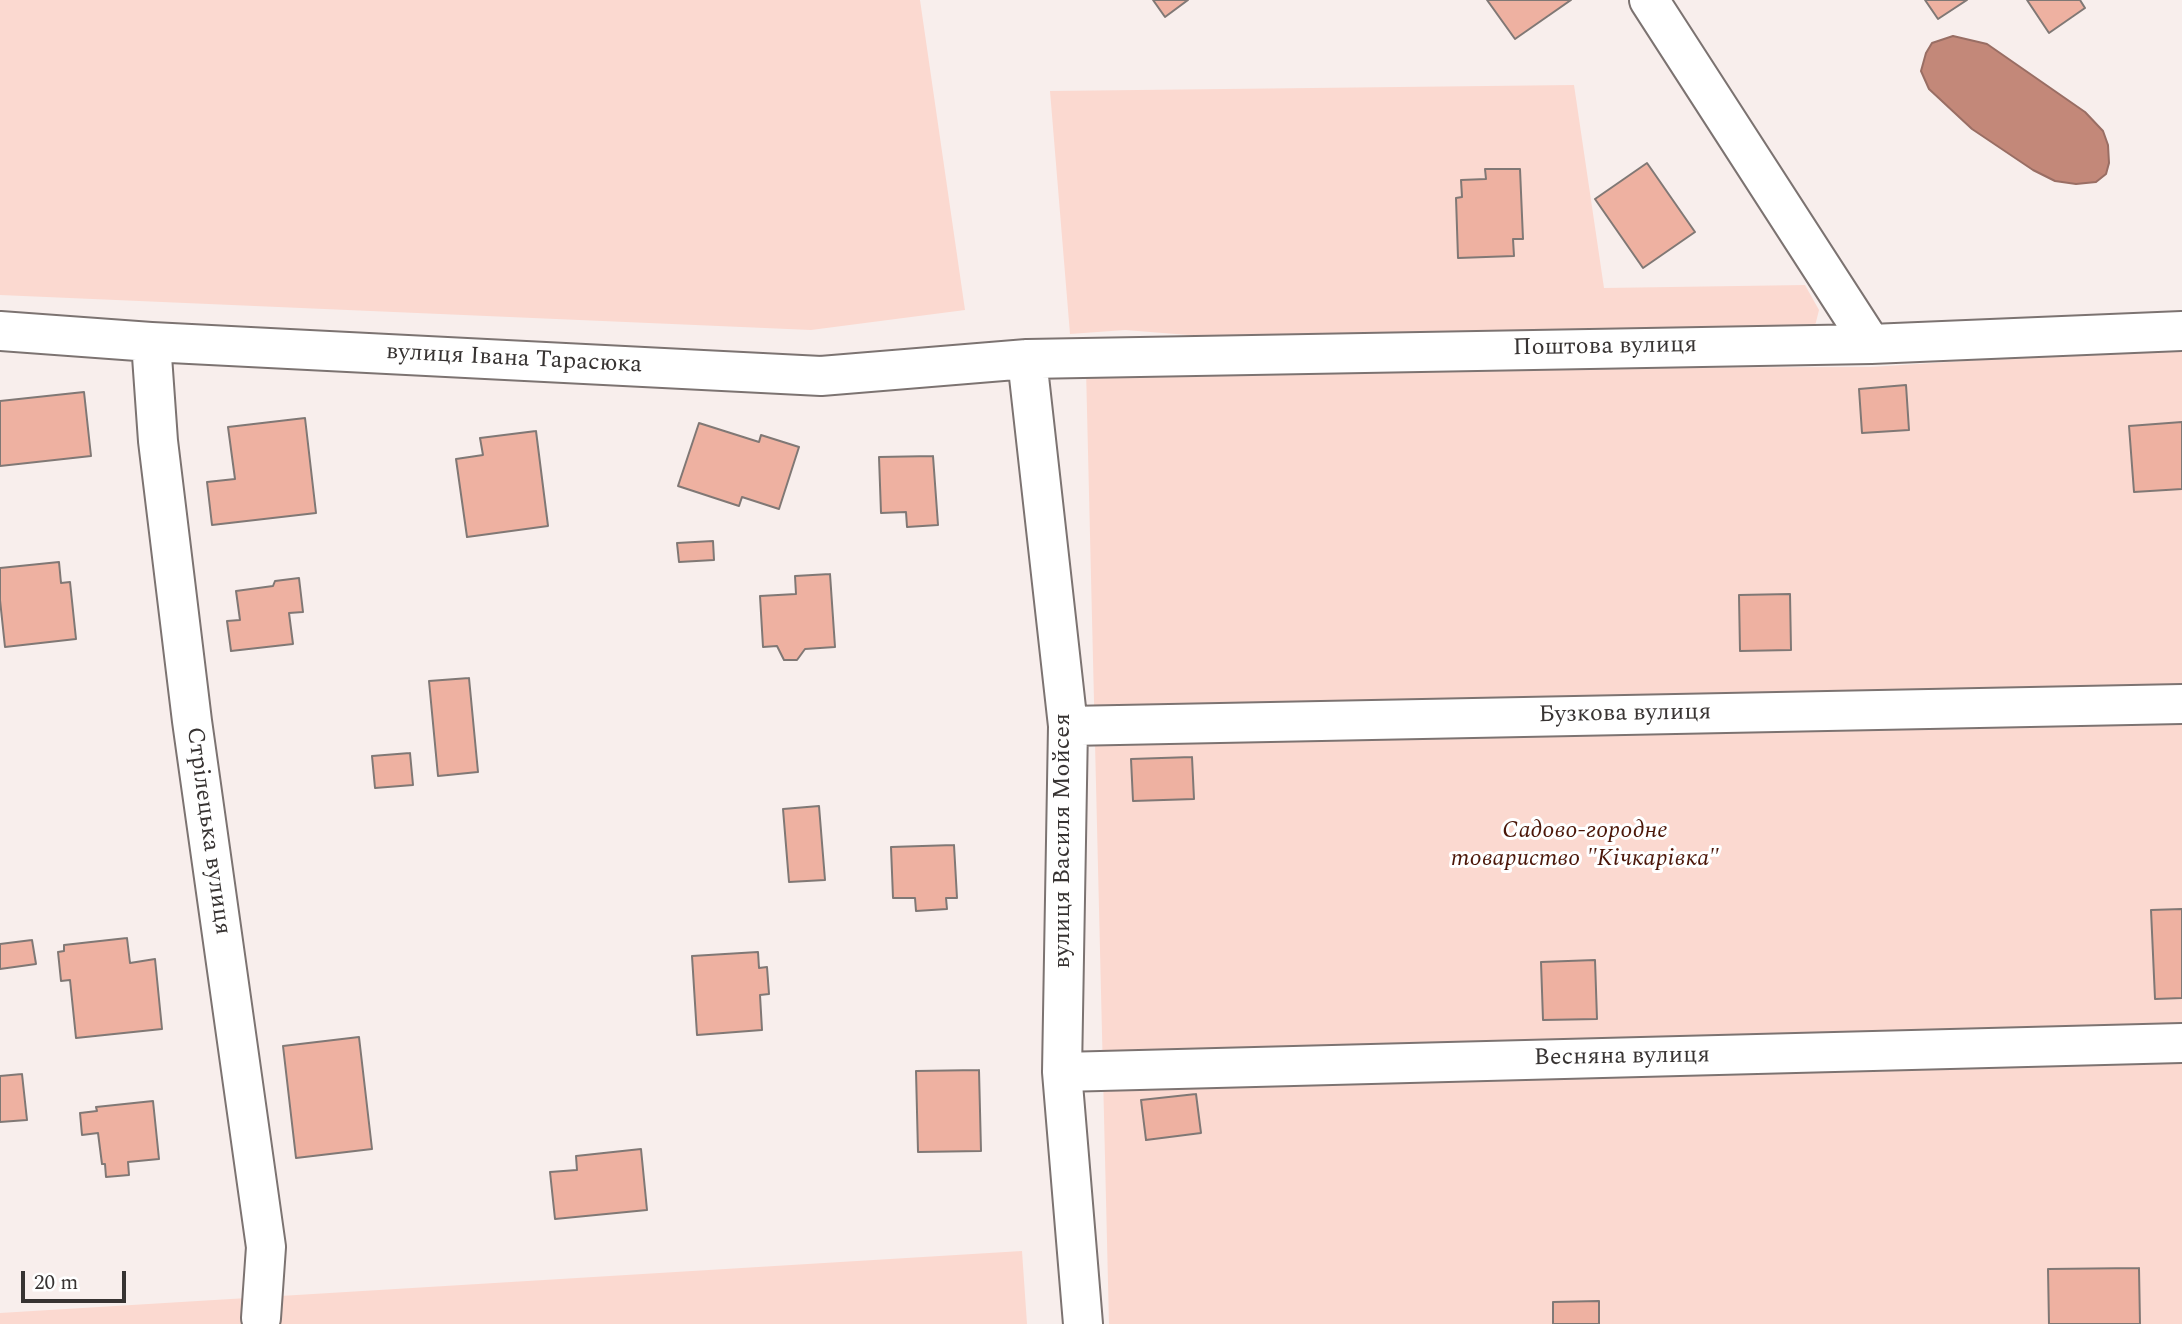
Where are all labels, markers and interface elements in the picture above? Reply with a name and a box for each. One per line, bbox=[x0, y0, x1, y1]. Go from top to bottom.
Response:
street label: Поштова вулиця bbox=[1513, 332, 1697, 364]
street label: вулиця Івана Тарасюка bbox=[385, 339, 643, 381]
street label: Бузкова вулиця bbox=[1538, 699, 1712, 731]
street label: вулиця Василя Мойсея bbox=[1050, 713, 1078, 969]
street label: Стрілецька вулиця bbox=[178, 725, 236, 937]
park label: Садово-городне товариство "Кічкарівка" bbox=[1451, 818, 1719, 874]
street label: Весняна вулиця bbox=[1534, 1042, 1710, 1074]
scale bar bbox=[24, 1258, 130, 1302]
text: 20 m bbox=[34, 1267, 78, 1299]

